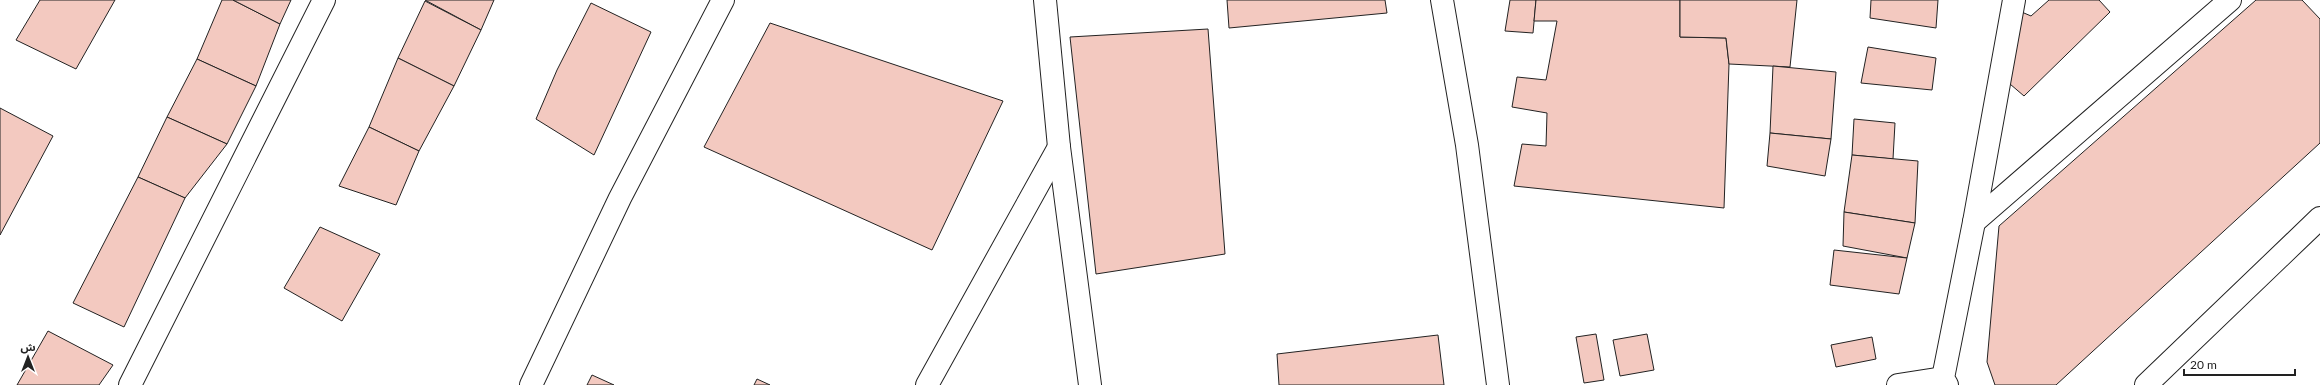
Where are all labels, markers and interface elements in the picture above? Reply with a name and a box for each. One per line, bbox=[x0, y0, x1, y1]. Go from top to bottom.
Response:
north arrow bbox=[8, 337, 48, 377]
text: ش bbox=[20, 340, 36, 354]
scale bar bbox=[2184, 351, 2295, 377]
text: 20 m bbox=[2190, 357, 2217, 372]

